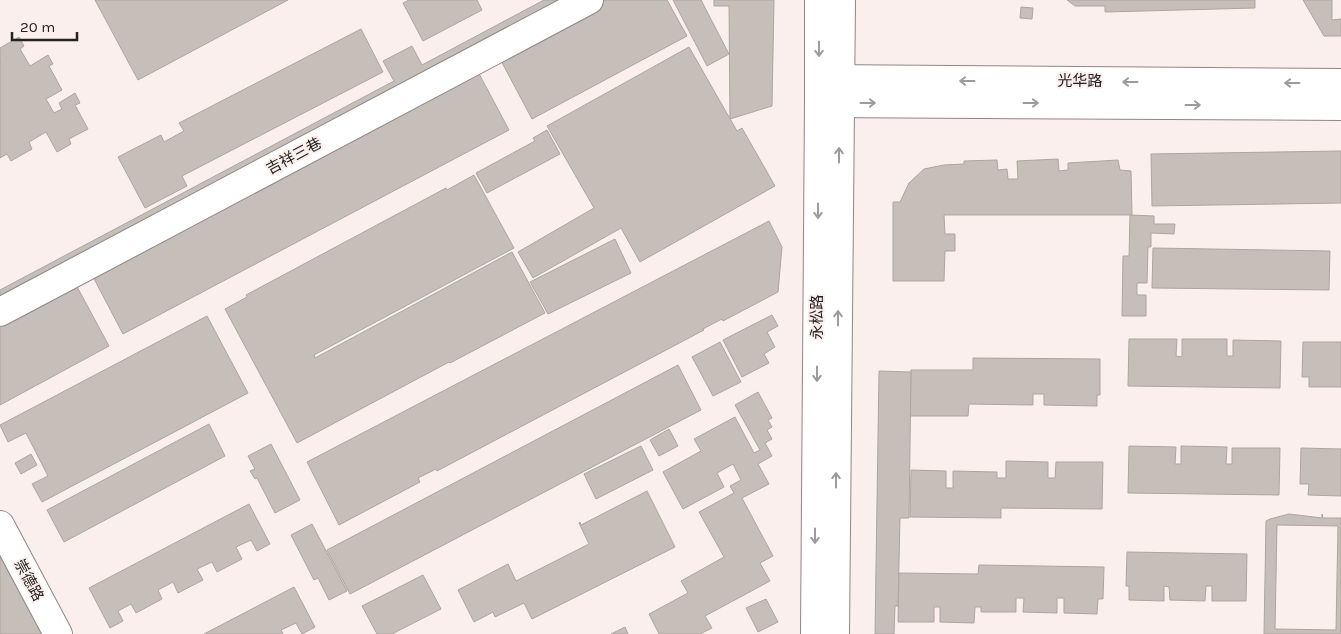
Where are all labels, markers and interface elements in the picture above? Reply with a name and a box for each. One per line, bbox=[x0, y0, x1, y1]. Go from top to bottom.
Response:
scale bar bbox=[12, 10, 78, 42]
text: 20 m bbox=[20, 18, 55, 36]
one-way arrow bbox=[814, 40, 824, 56]
street label: 光华路 bbox=[1057, 72, 1103, 90]
one-way arrow bbox=[960, 76, 976, 85]
one-way arrow bbox=[1122, 77, 1138, 87]
one-way arrow bbox=[1285, 78, 1301, 88]
one-way arrow bbox=[860, 98, 876, 108]
one-way arrow bbox=[1022, 98, 1038, 108]
one-way arrow bbox=[1185, 100, 1201, 109]
street label: 吉祥三巷 bbox=[263, 134, 325, 178]
one-way arrow bbox=[834, 148, 844, 164]
one-way arrow bbox=[813, 202, 823, 219]
street label: 永松路 bbox=[808, 294, 826, 340]
one-way arrow bbox=[833, 310, 843, 326]
one-way arrow bbox=[812, 365, 821, 381]
one-way arrow bbox=[831, 473, 841, 489]
one-way arrow bbox=[810, 528, 820, 544]
street label: 崇德路 bbox=[10, 556, 48, 604]

